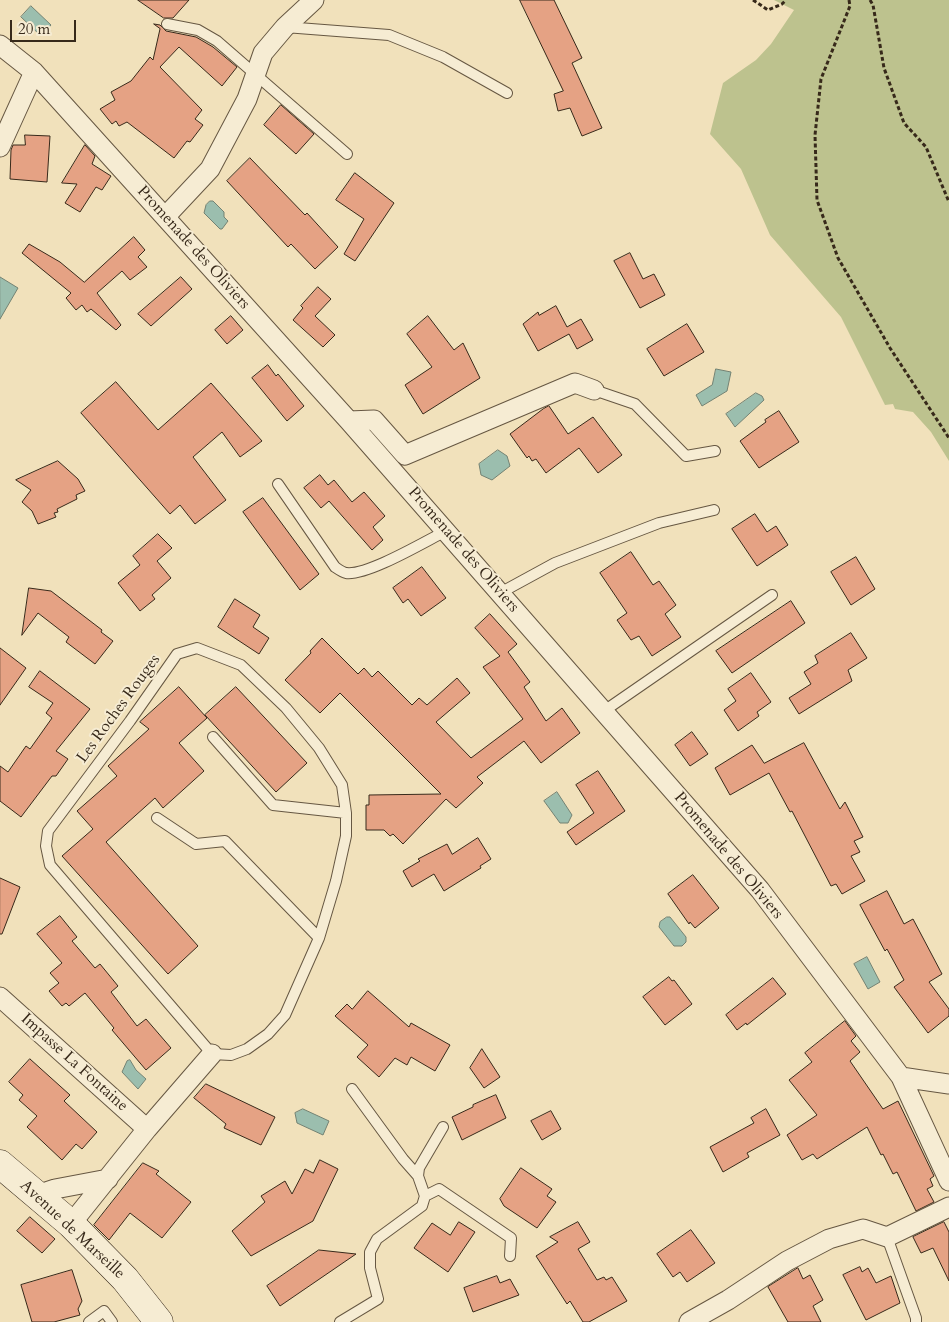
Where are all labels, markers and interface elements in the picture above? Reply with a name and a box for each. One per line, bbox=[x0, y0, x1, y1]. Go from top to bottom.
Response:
scale bar bbox=[12, 10, 79, 42]
text: 20 m bbox=[18, 19, 50, 39]
street label: Promenade des Oliviers bbox=[132, 182, 254, 314]
street label: Promenade des Oliviers bbox=[403, 483, 523, 617]
street label: Les Roches Rouges bbox=[73, 651, 165, 767]
street label: Promenade des Oliviers bbox=[669, 789, 787, 923]
street label: Impasse La Fontaine bbox=[17, 1010, 131, 1116]
street label: Avenue de Marseille bbox=[16, 1176, 128, 1284]

